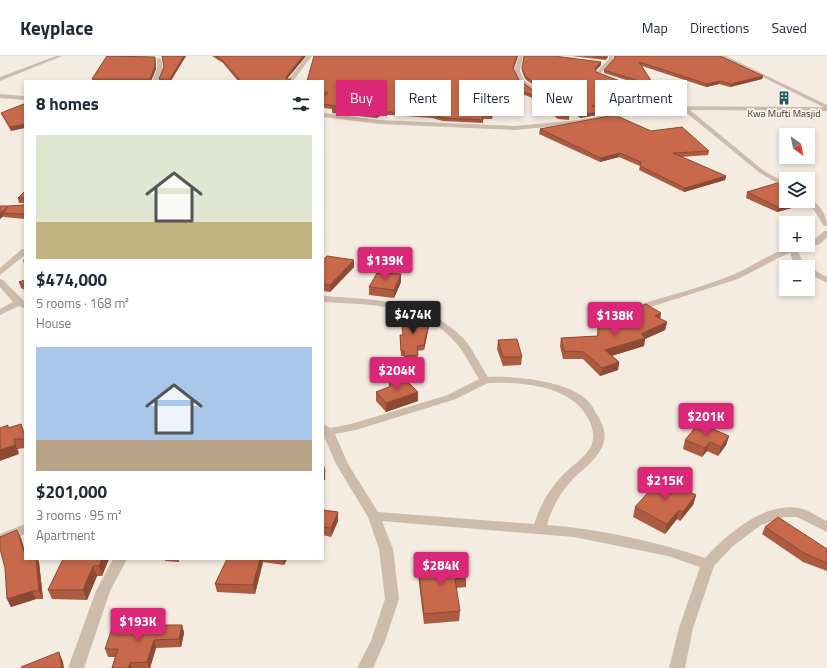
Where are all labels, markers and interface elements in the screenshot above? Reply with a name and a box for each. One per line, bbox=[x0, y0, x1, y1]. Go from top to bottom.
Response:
text: Keyplace bbox=[20, 13, 93, 42]
text: Map bbox=[642, 17, 668, 38]
text: Directions bbox=[690, 17, 749, 38]
text: Saved bbox=[771, 17, 807, 38]
chip: Buy bbox=[336, 80, 387, 116]
chip: Rent bbox=[395, 80, 451, 116]
chip: Filters bbox=[459, 80, 524, 116]
chip: New bbox=[532, 80, 587, 116]
chip: Apartment bbox=[595, 80, 687, 116]
building icon: Kwa Mufti Masjid bbox=[776, 90, 792, 106]
text: 8 homes bbox=[36, 91, 99, 117]
icon: filters bbox=[290, 93, 312, 115]
place label: Kwa Mufti Masjid bbox=[748, 106, 820, 121]
north arrow bbox=[779, 128, 815, 164]
map controls bbox=[779, 128, 815, 296]
icon: home bbox=[138, 161, 210, 233]
button: layers bbox=[779, 172, 815, 208]
button: + bbox=[779, 216, 815, 252]
pin: $139K bbox=[357, 247, 413, 281]
text: $139K bbox=[367, 250, 403, 270]
button: − bbox=[779, 260, 815, 296]
text: $474,000 bbox=[36, 267, 107, 293]
text: 5 rooms · 168 m² bbox=[36, 293, 129, 313]
pin: $474K bbox=[385, 301, 441, 335]
pin: $138K bbox=[587, 302, 643, 336]
text: $474K bbox=[395, 304, 431, 324]
text: $138K bbox=[597, 305, 633, 325]
text: House bbox=[36, 313, 71, 333]
pin: $204K bbox=[369, 357, 425, 391]
text: $204K bbox=[379, 360, 415, 380]
icon: home bbox=[138, 373, 210, 445]
pin: $201K bbox=[678, 403, 734, 437]
text: $201K bbox=[688, 406, 724, 426]
pin: $215K bbox=[637, 467, 693, 501]
text: $215K bbox=[647, 470, 683, 490]
text: $201,000 bbox=[36, 479, 107, 505]
text: 3 rooms · 95 m² bbox=[36, 505, 122, 525]
text: Apartment bbox=[36, 525, 95, 545]
pin: $284K bbox=[413, 552, 469, 586]
text: $284K bbox=[423, 555, 459, 575]
pin: $193K bbox=[110, 608, 166, 642]
text: $193K bbox=[120, 611, 156, 631]

